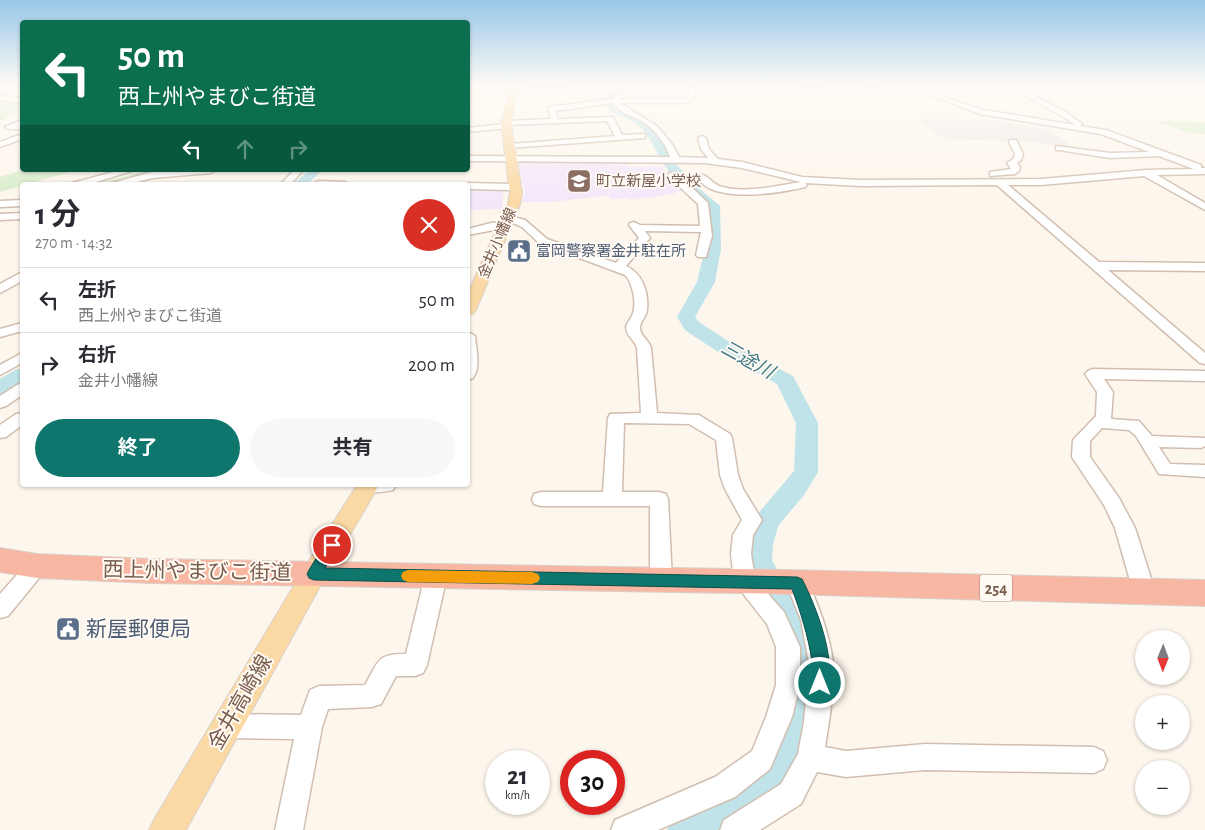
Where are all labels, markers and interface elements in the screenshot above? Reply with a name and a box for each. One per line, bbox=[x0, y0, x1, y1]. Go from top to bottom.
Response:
text: 50 m bbox=[118, 39, 185, 74]
icon: left bbox=[35, 40, 100, 105]
text: 西上州やまびこ街道 bbox=[118, 86, 316, 108]
icon: left bbox=[178, 135, 206, 163]
icon: ahead bbox=[231, 135, 259, 163]
icon: right bbox=[284, 135, 312, 163]
school or university icon: 町立新屋小学校 bbox=[566, 168, 592, 194]
place label: 町立新屋小学校 bbox=[596, 173, 701, 189]
button: close bbox=[403, 199, 455, 251]
text: 1 分 bbox=[35, 200, 80, 230]
street label: 金井小幡線 bbox=[474, 205, 519, 281]
text: 270 m · 14:32 bbox=[35, 235, 113, 251]
public building icon: 富岡警察署金井駐在所 bbox=[506, 238, 532, 264]
place label: 富岡警察署金井駐在所 bbox=[536, 242, 686, 259]
text: 左折 bbox=[78, 281, 116, 300]
icon: left bbox=[35, 286, 63, 314]
text: 50 m bbox=[419, 291, 455, 310]
text: 西上州やまびこ街道 bbox=[78, 308, 222, 324]
water label: 三途川 bbox=[718, 337, 779, 383]
text: 右折 bbox=[78, 346, 116, 365]
icon: right bbox=[35, 351, 63, 379]
text: 200 m bbox=[408, 356, 455, 375]
text: 金井小幡線 bbox=[78, 373, 158, 389]
button: 終了 bbox=[35, 419, 240, 477]
button: 共有 bbox=[250, 419, 455, 477]
pin bbox=[311, 524, 353, 566]
icon: arrive bbox=[318, 531, 346, 559]
street label: 西上州やまびこ街道 bbox=[102, 558, 292, 584]
road number: 254 bbox=[980, 574, 1012, 602]
public building icon: 新屋郵便局 bbox=[55, 616, 81, 642]
place label: 新屋郵便局 bbox=[86, 618, 191, 640]
north arrow bbox=[1135, 630, 1190, 685]
map controls bbox=[1135, 630, 1190, 815]
street label: 金井高崎線 bbox=[204, 651, 276, 753]
position arrow bbox=[793, 656, 845, 708]
button: + bbox=[1135, 695, 1190, 750]
speed limit sign: 30 bbox=[560, 750, 625, 815]
button: − bbox=[1135, 760, 1190, 815]
text: 21 bbox=[507, 764, 528, 789]
text: km/h bbox=[505, 789, 530, 801]

